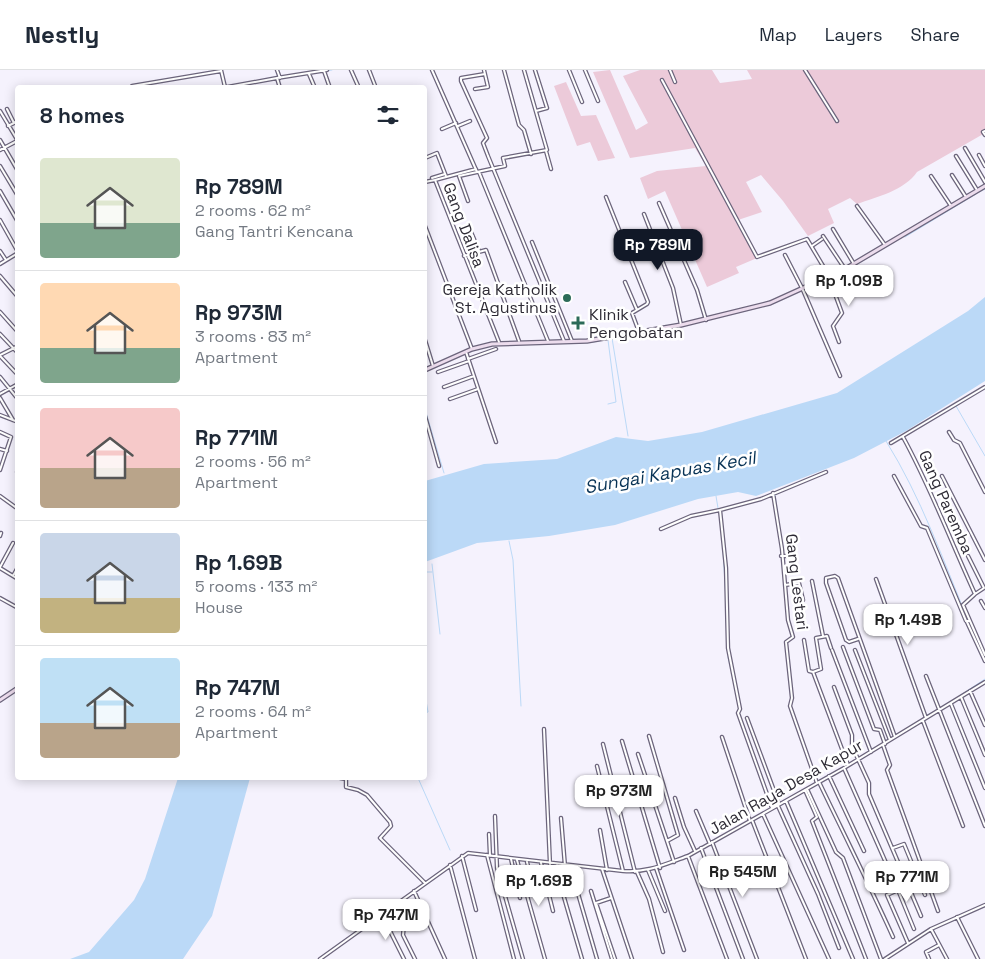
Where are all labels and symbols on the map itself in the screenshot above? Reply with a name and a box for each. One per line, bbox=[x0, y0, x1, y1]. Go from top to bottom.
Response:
street label: Gang Dalisa bbox=[438, 180, 490, 270]
pin: Rp 789M bbox=[612, 228, 704, 271]
pin: Rp 1.09B bbox=[797, 264, 901, 307]
place label: Gereja Katholik St. Agustinus bbox=[443, 279, 557, 318]
marker: Gereja Katholik St. Agustinus bbox=[561, 292, 573, 304]
place label: Klinik Pengobatan bbox=[589, 304, 683, 343]
marker: Klinik Pengobatan bbox=[571, 316, 585, 330]
water label: Sungai Kapuas Kecil bbox=[583, 445, 760, 498]
street label: Gang Paremba bbox=[914, 447, 978, 557]
street label: Gang Lestari bbox=[781, 533, 813, 631]
pin: Rp 1.49B bbox=[856, 604, 960, 646]
street label: Jalan Raya Desa Kapur bbox=[705, 734, 867, 840]
pin: Rp 973M bbox=[573, 774, 665, 817]
pin: Rp 545M bbox=[697, 856, 789, 898]
pin: Rp 771M bbox=[861, 860, 953, 903]
pin: Rp 1.69B bbox=[487, 864, 591, 907]
pin: Rp 747M bbox=[340, 898, 432, 941]

